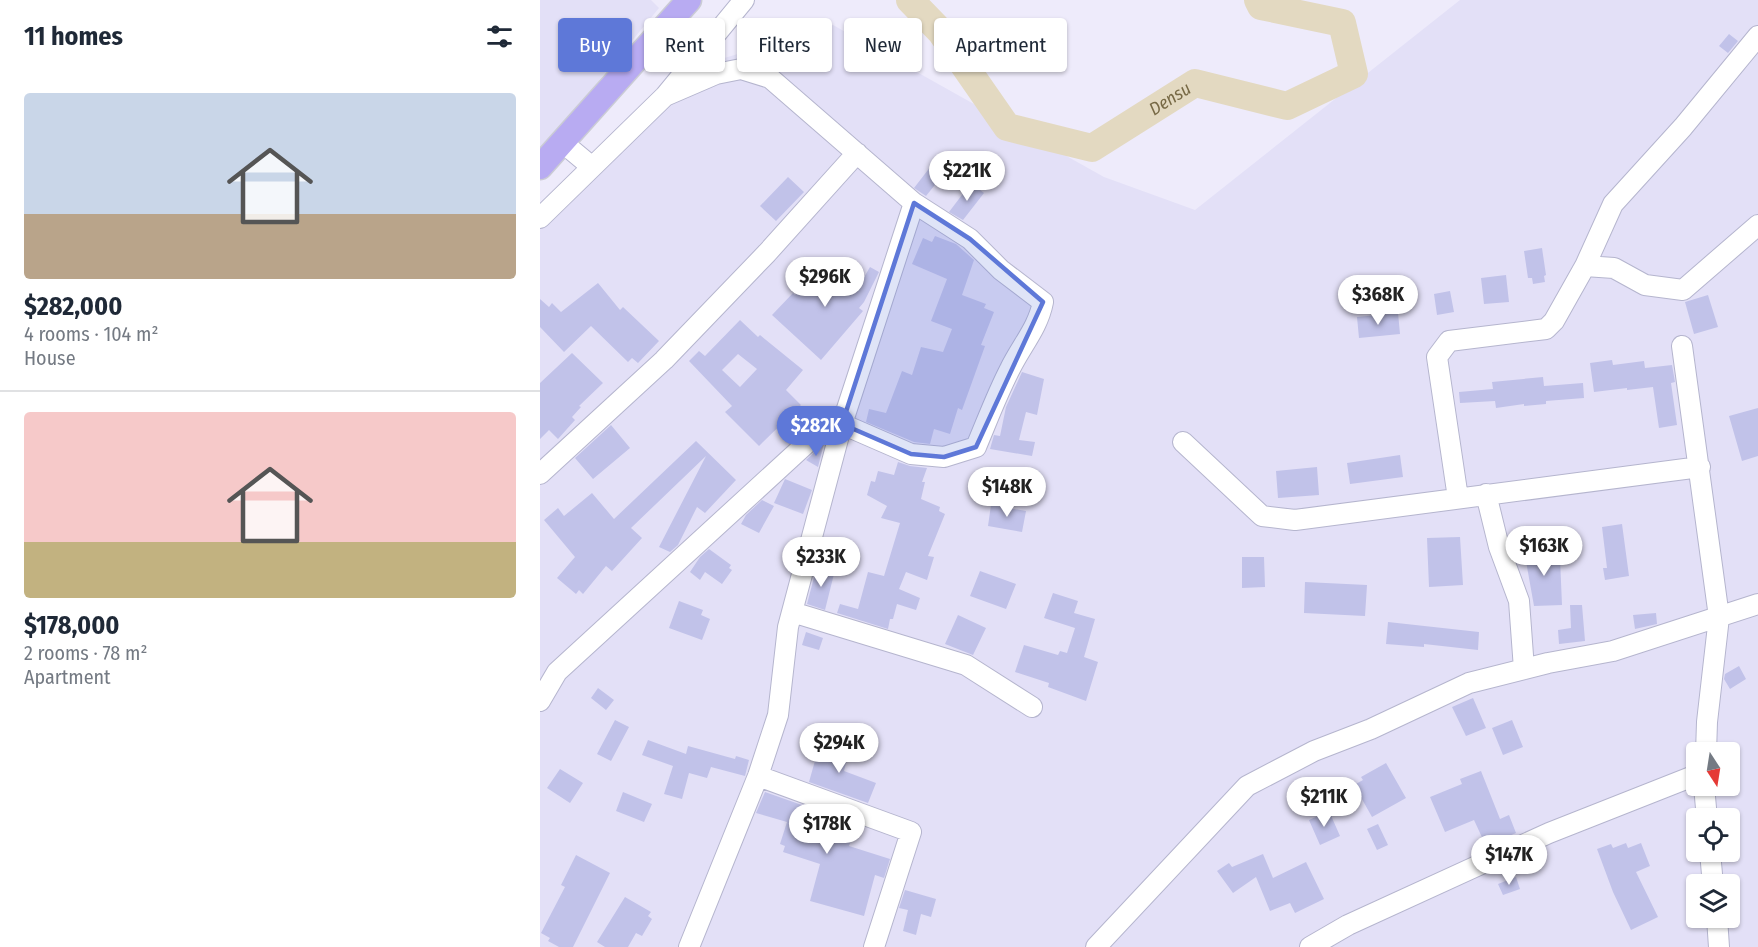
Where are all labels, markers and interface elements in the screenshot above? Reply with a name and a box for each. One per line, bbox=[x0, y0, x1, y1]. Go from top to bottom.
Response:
chip: Buy bbox=[558, 18, 632, 72]
chip: Rent bbox=[644, 18, 725, 72]
chip: Filters bbox=[737, 18, 832, 72]
chip: New bbox=[844, 18, 922, 72]
chip: Apartment bbox=[934, 18, 1067, 72]
icon: filters bbox=[483, 20, 516, 53]
text: 11 homes bbox=[24, 21, 123, 52]
water label: Densu bbox=[1145, 77, 1195, 120]
icon: home bbox=[216, 132, 324, 240]
pin: $221K bbox=[925, 151, 1009, 202]
text: $221K bbox=[943, 158, 991, 182]
pin: $296K bbox=[783, 257, 867, 308]
text: $296K bbox=[799, 264, 851, 288]
pin: $368K bbox=[1336, 275, 1420, 326]
text: $368K bbox=[1352, 282, 1404, 306]
text: $282,000 bbox=[24, 291, 122, 322]
text: 4 rooms · 104 m² bbox=[24, 322, 159, 346]
text: House bbox=[24, 346, 76, 370]
pin: $282K bbox=[774, 406, 858, 457]
text: $282K bbox=[791, 413, 841, 437]
icon: home bbox=[216, 451, 324, 559]
pin: $148K bbox=[965, 467, 1049, 518]
text: $148K bbox=[982, 474, 1032, 498]
pin: $163K bbox=[1502, 526, 1586, 577]
text: $163K bbox=[1519, 533, 1569, 557]
pin: $233K bbox=[779, 537, 863, 588]
text: $233K bbox=[796, 544, 846, 568]
text: $178,000 bbox=[24, 610, 120, 641]
text: 2 rooms · 78 m² bbox=[24, 641, 147, 665]
text: Apartment bbox=[24, 665, 111, 689]
pin: $294K bbox=[797, 723, 881, 774]
text: $294K bbox=[814, 730, 865, 754]
north arrow bbox=[1686, 742, 1740, 796]
map controls bbox=[1686, 742, 1740, 928]
pin: $211K bbox=[1282, 777, 1366, 828]
text: $211K bbox=[1301, 784, 1347, 808]
pin: $178K bbox=[785, 804, 869, 855]
button: locate bbox=[1686, 808, 1740, 862]
text: $178K bbox=[803, 811, 851, 835]
pin: $147K bbox=[1467, 835, 1551, 886]
text: $147K bbox=[1485, 842, 1533, 866]
button: layers bbox=[1686, 874, 1740, 928]

